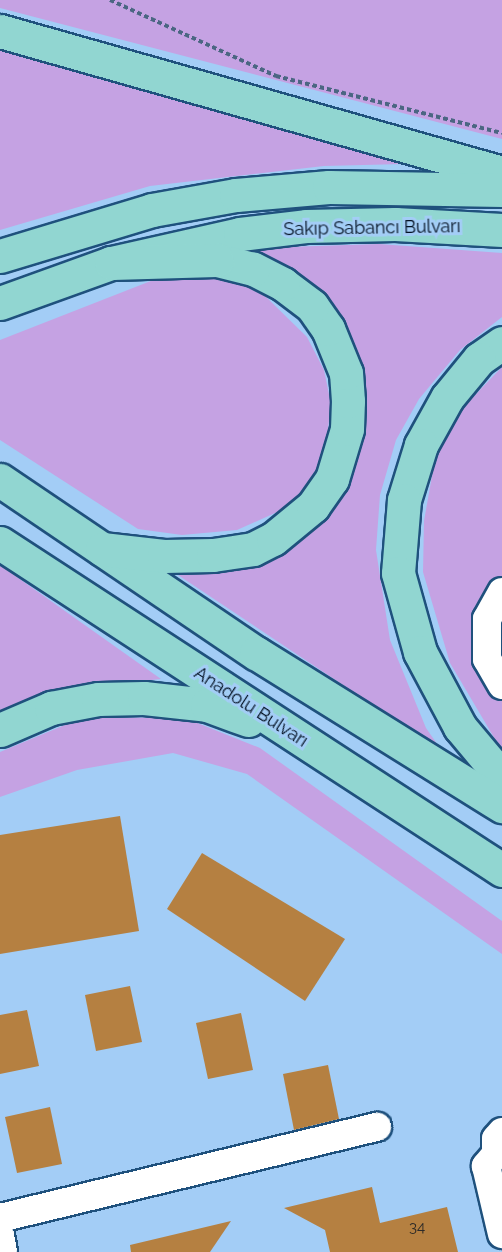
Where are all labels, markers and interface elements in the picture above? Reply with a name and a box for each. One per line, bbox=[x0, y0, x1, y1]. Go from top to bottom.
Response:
street label: Sakıp Sabancı Bulvarı bbox=[283, 216, 461, 240]
street label: Anadolu Bulvarı bbox=[190, 662, 312, 752]
house number: 34 bbox=[409, 1219, 425, 1237]

